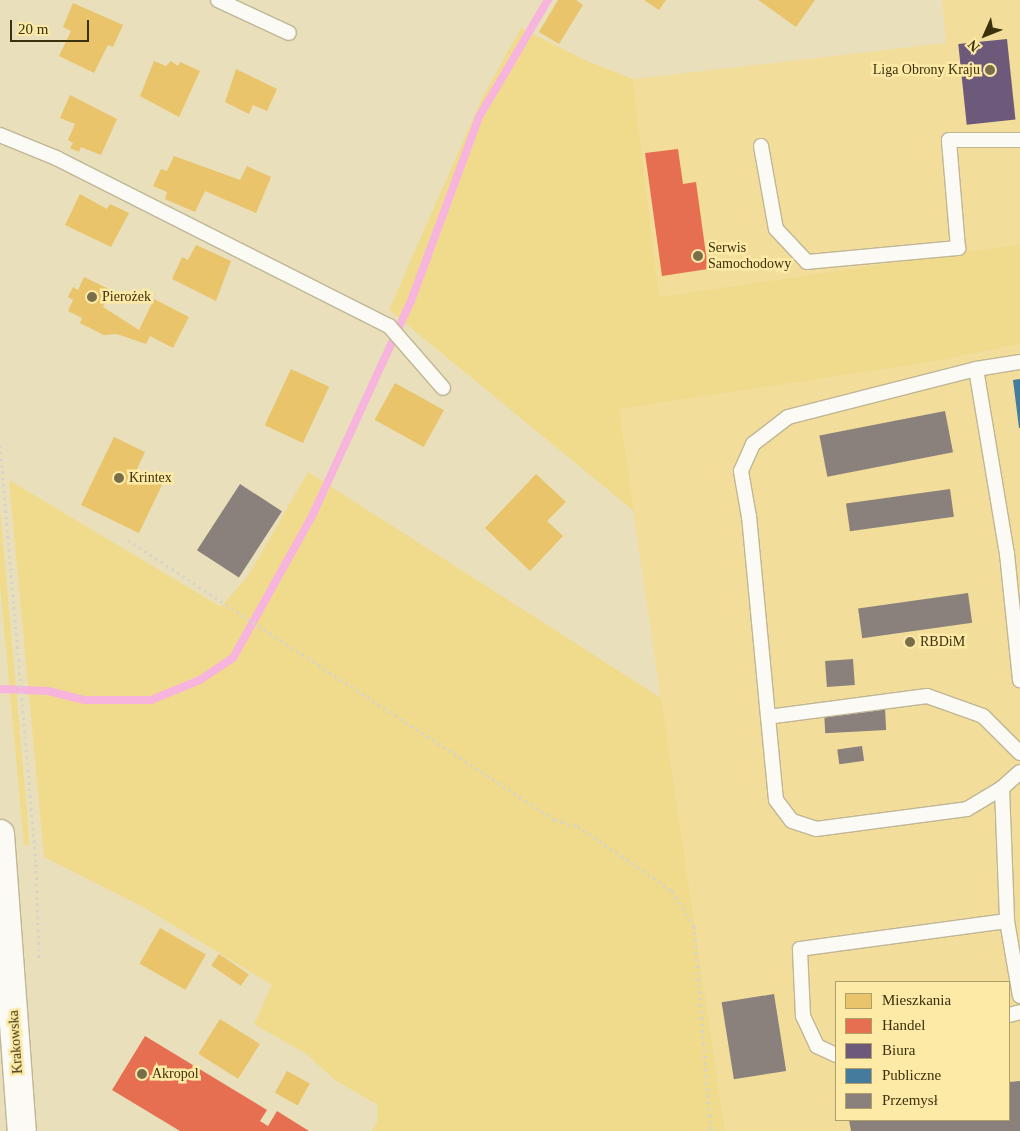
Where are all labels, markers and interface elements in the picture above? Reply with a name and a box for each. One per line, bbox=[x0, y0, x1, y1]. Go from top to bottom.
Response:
scale bar bbox=[12, 10, 91, 42]
north arrow bbox=[960, 10, 1010, 60]
text: 20 m bbox=[18, 21, 48, 37]
text: N bbox=[965, 37, 983, 55]
place label: Liga Obrony Kraju bbox=[873, 62, 980, 78]
marker: Liga Obrony Kraju bbox=[984, 64, 996, 76]
place label: Serwis Samochodowy bbox=[708, 240, 791, 272]
marker: Serwis Samochodowy bbox=[692, 250, 704, 262]
place label: Pierożek bbox=[102, 289, 151, 305]
marker: Pierożek bbox=[86, 291, 98, 303]
place label: Krintex bbox=[129, 470, 172, 486]
marker: Krintex bbox=[113, 472, 125, 484]
place label: RBDiM bbox=[920, 634, 965, 650]
marker: RBDiM bbox=[904, 636, 916, 648]
legend bbox=[835, 981, 1010, 1121]
text: Mieszkania bbox=[882, 992, 951, 1008]
street label: Krakowska bbox=[5, 1010, 27, 1074]
text: Handel bbox=[882, 1017, 925, 1033]
text: Biura bbox=[882, 1042, 915, 1058]
place label: Akropol bbox=[152, 1066, 199, 1082]
text: Publiczne bbox=[882, 1067, 941, 1083]
marker: Akropol bbox=[136, 1068, 148, 1080]
text: Przemysł bbox=[882, 1092, 938, 1108]

